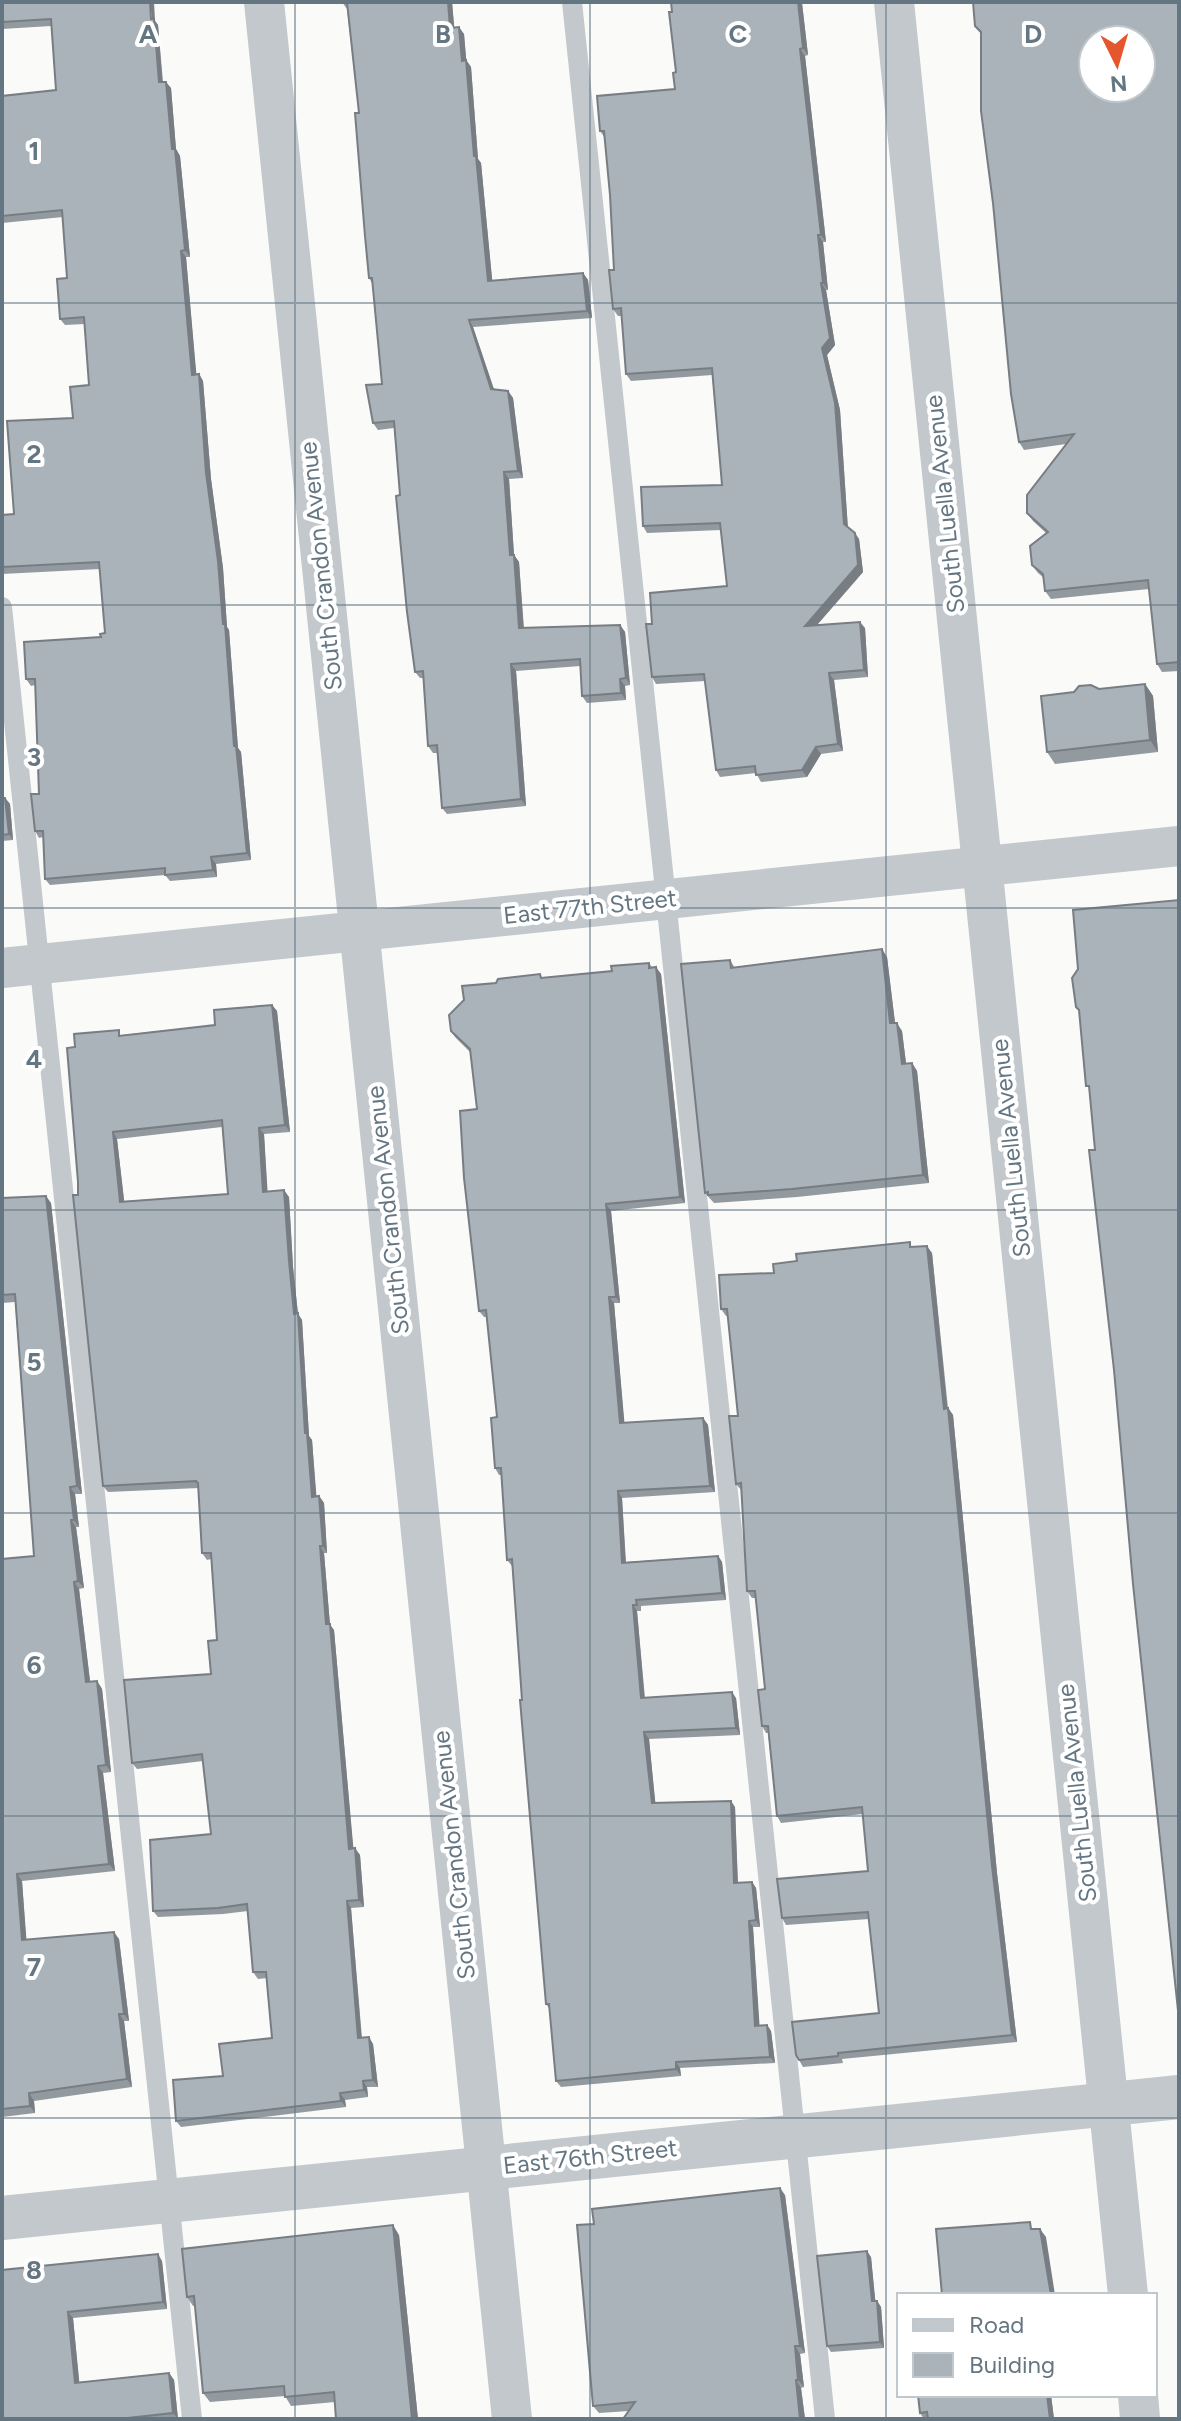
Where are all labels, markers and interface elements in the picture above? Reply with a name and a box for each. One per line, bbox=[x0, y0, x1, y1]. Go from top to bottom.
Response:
text: A bbox=[139, 18, 158, 50]
text: B bbox=[435, 18, 451, 50]
text: C bbox=[729, 18, 748, 50]
text: D bbox=[1024, 18, 1042, 50]
north arrow bbox=[1077, 24, 1157, 104]
text: N bbox=[1109, 69, 1128, 98]
text: 1 bbox=[29, 135, 39, 167]
street label: South Luella Avenue bbox=[919, 393, 970, 615]
text: 2 bbox=[26, 438, 42, 470]
street label: South Crandon Avenue bbox=[293, 440, 348, 692]
text: 3 bbox=[27, 741, 41, 773]
street label: East 77th Street bbox=[502, 883, 678, 930]
street label: South Luella Avenue bbox=[985, 1037, 1036, 1259]
text: 4 bbox=[26, 1043, 42, 1075]
street label: South Crandon Avenue bbox=[360, 1084, 415, 1336]
text: 5 bbox=[26, 1346, 42, 1378]
text: 6 bbox=[26, 1649, 42, 1681]
street label: South Luella Avenue bbox=[1051, 1682, 1102, 1904]
street label: South Crandon Avenue bbox=[426, 1729, 481, 1981]
text: 7 bbox=[27, 1951, 41, 1983]
street label: East 76th Street bbox=[502, 2133, 678, 2180]
text: 8 bbox=[26, 2254, 42, 2286]
legend bbox=[897, 2293, 1157, 2397]
text: Road bbox=[969, 2310, 1024, 2339]
text: Building bbox=[969, 2350, 1055, 2379]

